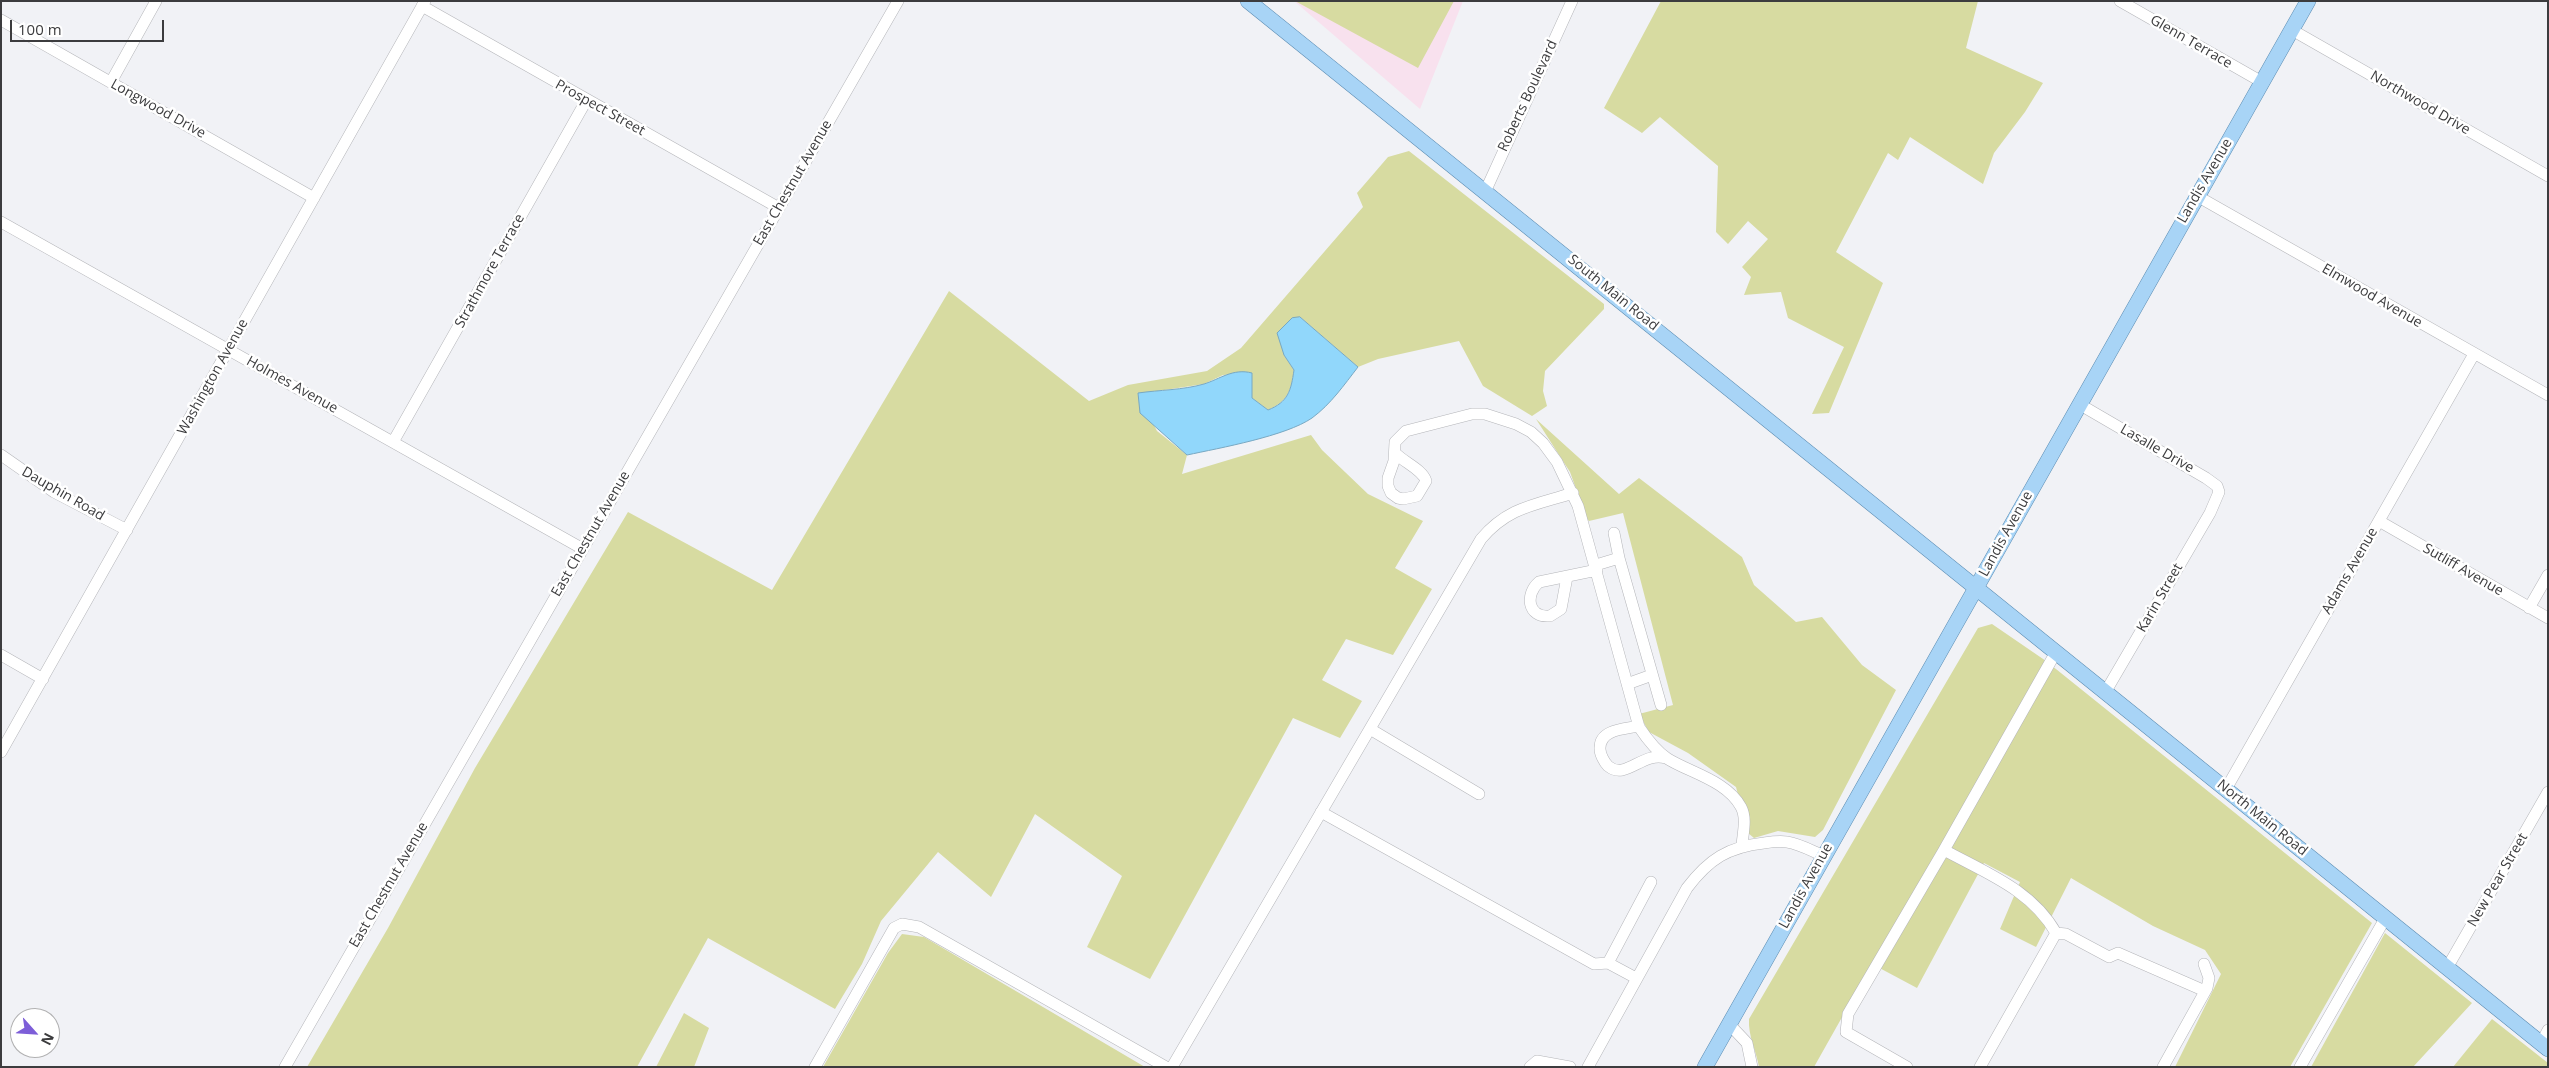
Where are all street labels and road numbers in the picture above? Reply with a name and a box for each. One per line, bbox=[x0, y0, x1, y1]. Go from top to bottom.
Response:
street label: Glenn Terrace bbox=[2147, 12, 2235, 72]
street label: Roberts Boulevard bbox=[1495, 38, 1561, 154]
street label: Northwood Drive bbox=[2367, 68, 2473, 138]
street label: Longwood Drive bbox=[108, 76, 208, 142]
street label: Prospect Street bbox=[552, 76, 648, 140]
street label: East Chestnut Avenue bbox=[750, 117, 836, 249]
street label: Landis Avenue bbox=[2174, 136, 2236, 226]
street label: Strathmore Terrace bbox=[452, 211, 528, 331]
street label: South Main Road bbox=[1564, 251, 1662, 335]
street label: Elmwood Avenue bbox=[2319, 260, 2425, 332]
street label: Washington Avenue bbox=[174, 316, 252, 438]
street label: Holmes Avenue bbox=[243, 353, 341, 417]
street label: Lasalle Drive bbox=[2117, 421, 2197, 477]
street label: Dauphin Road bbox=[19, 464, 107, 524]
street label: East Chestnut Avenue bbox=[548, 468, 634, 600]
street label: Landis Avenue bbox=[1976, 488, 2036, 580]
street label: Adams Avenue bbox=[2318, 525, 2382, 617]
street label: Sutliff Avenue bbox=[2420, 540, 2506, 600]
street label: Karin Street bbox=[2133, 560, 2187, 636]
street label: North Main Road bbox=[2213, 776, 2311, 860]
street label: East Chestnut Avenue bbox=[346, 819, 432, 951]
street label: New Pear Street bbox=[2464, 830, 2532, 930]
street label: Landis Avenue bbox=[1776, 840, 1836, 932]

